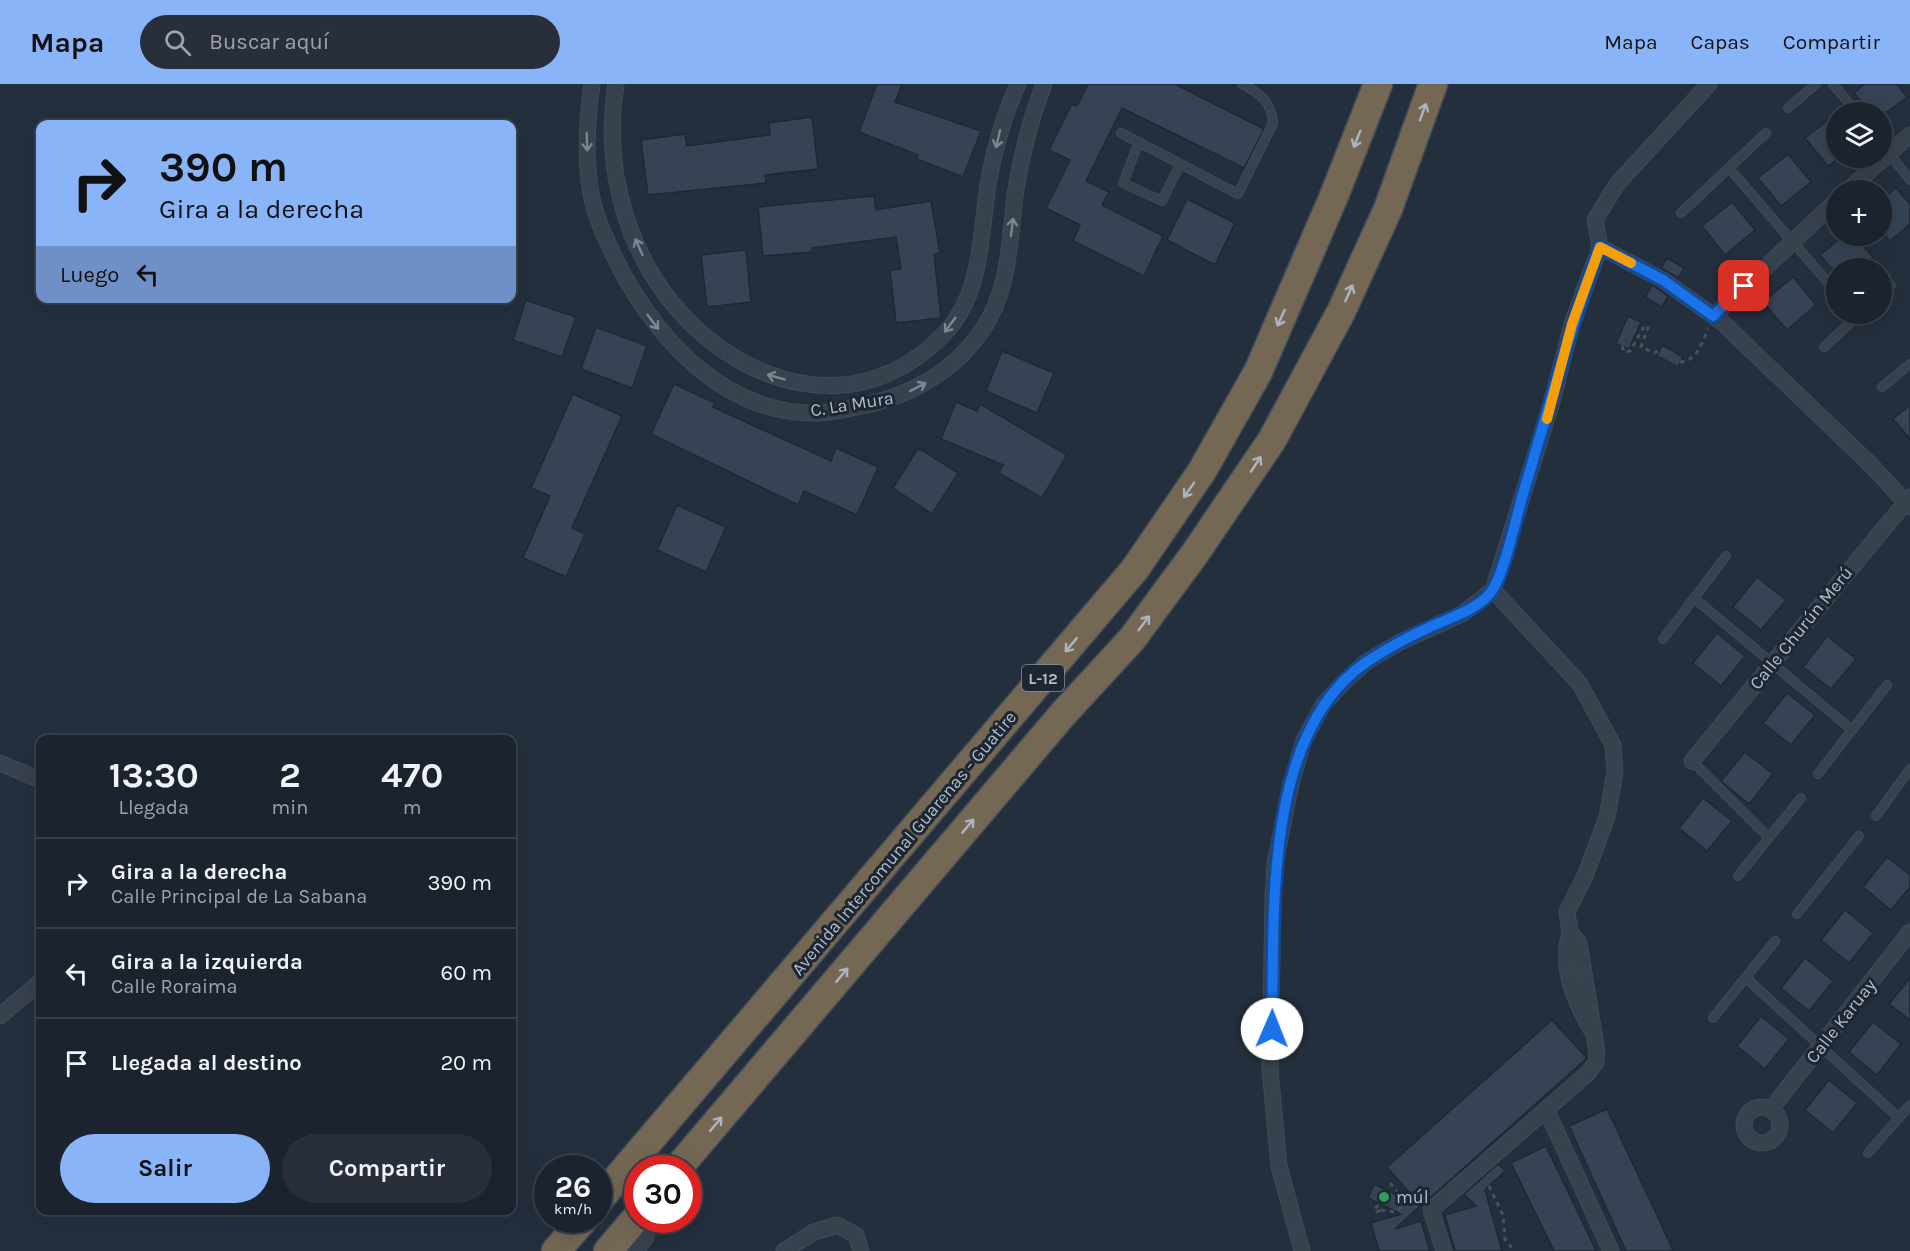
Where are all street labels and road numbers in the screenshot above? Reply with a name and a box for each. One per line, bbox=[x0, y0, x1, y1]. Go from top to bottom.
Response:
street label: C. La Mura bbox=[809, 387, 895, 421]
street label: Calle Churún Merú bbox=[1745, 562, 1857, 694]
road number: L-12 bbox=[1022, 665, 1064, 691]
street label: Avenida Intercomunal Guarenas - Guatire bbox=[787, 706, 1021, 980]
street label: Calle Karuay bbox=[1801, 974, 1881, 1068]

